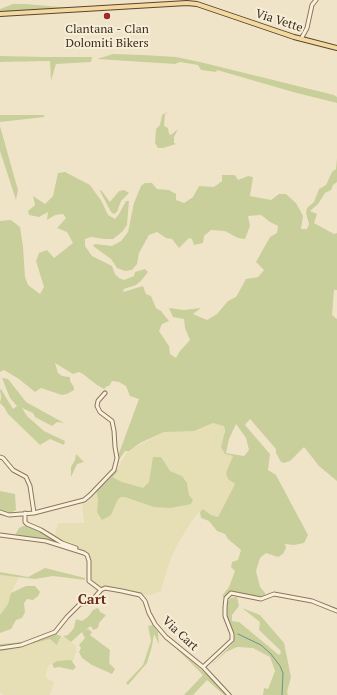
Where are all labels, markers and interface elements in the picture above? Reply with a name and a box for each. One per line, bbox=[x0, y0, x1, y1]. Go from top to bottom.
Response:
street label: Via Vette bbox=[254, 7, 304, 35]
marker: Clantana - Clan Dolomiti Bikers bbox=[102, 11, 112, 21]
place label: Clantana - Clan Dolomiti Bikers bbox=[65, 23, 149, 51]
district label: Cart bbox=[78, 592, 106, 608]
street label: Via Cart bbox=[159, 614, 201, 654]

